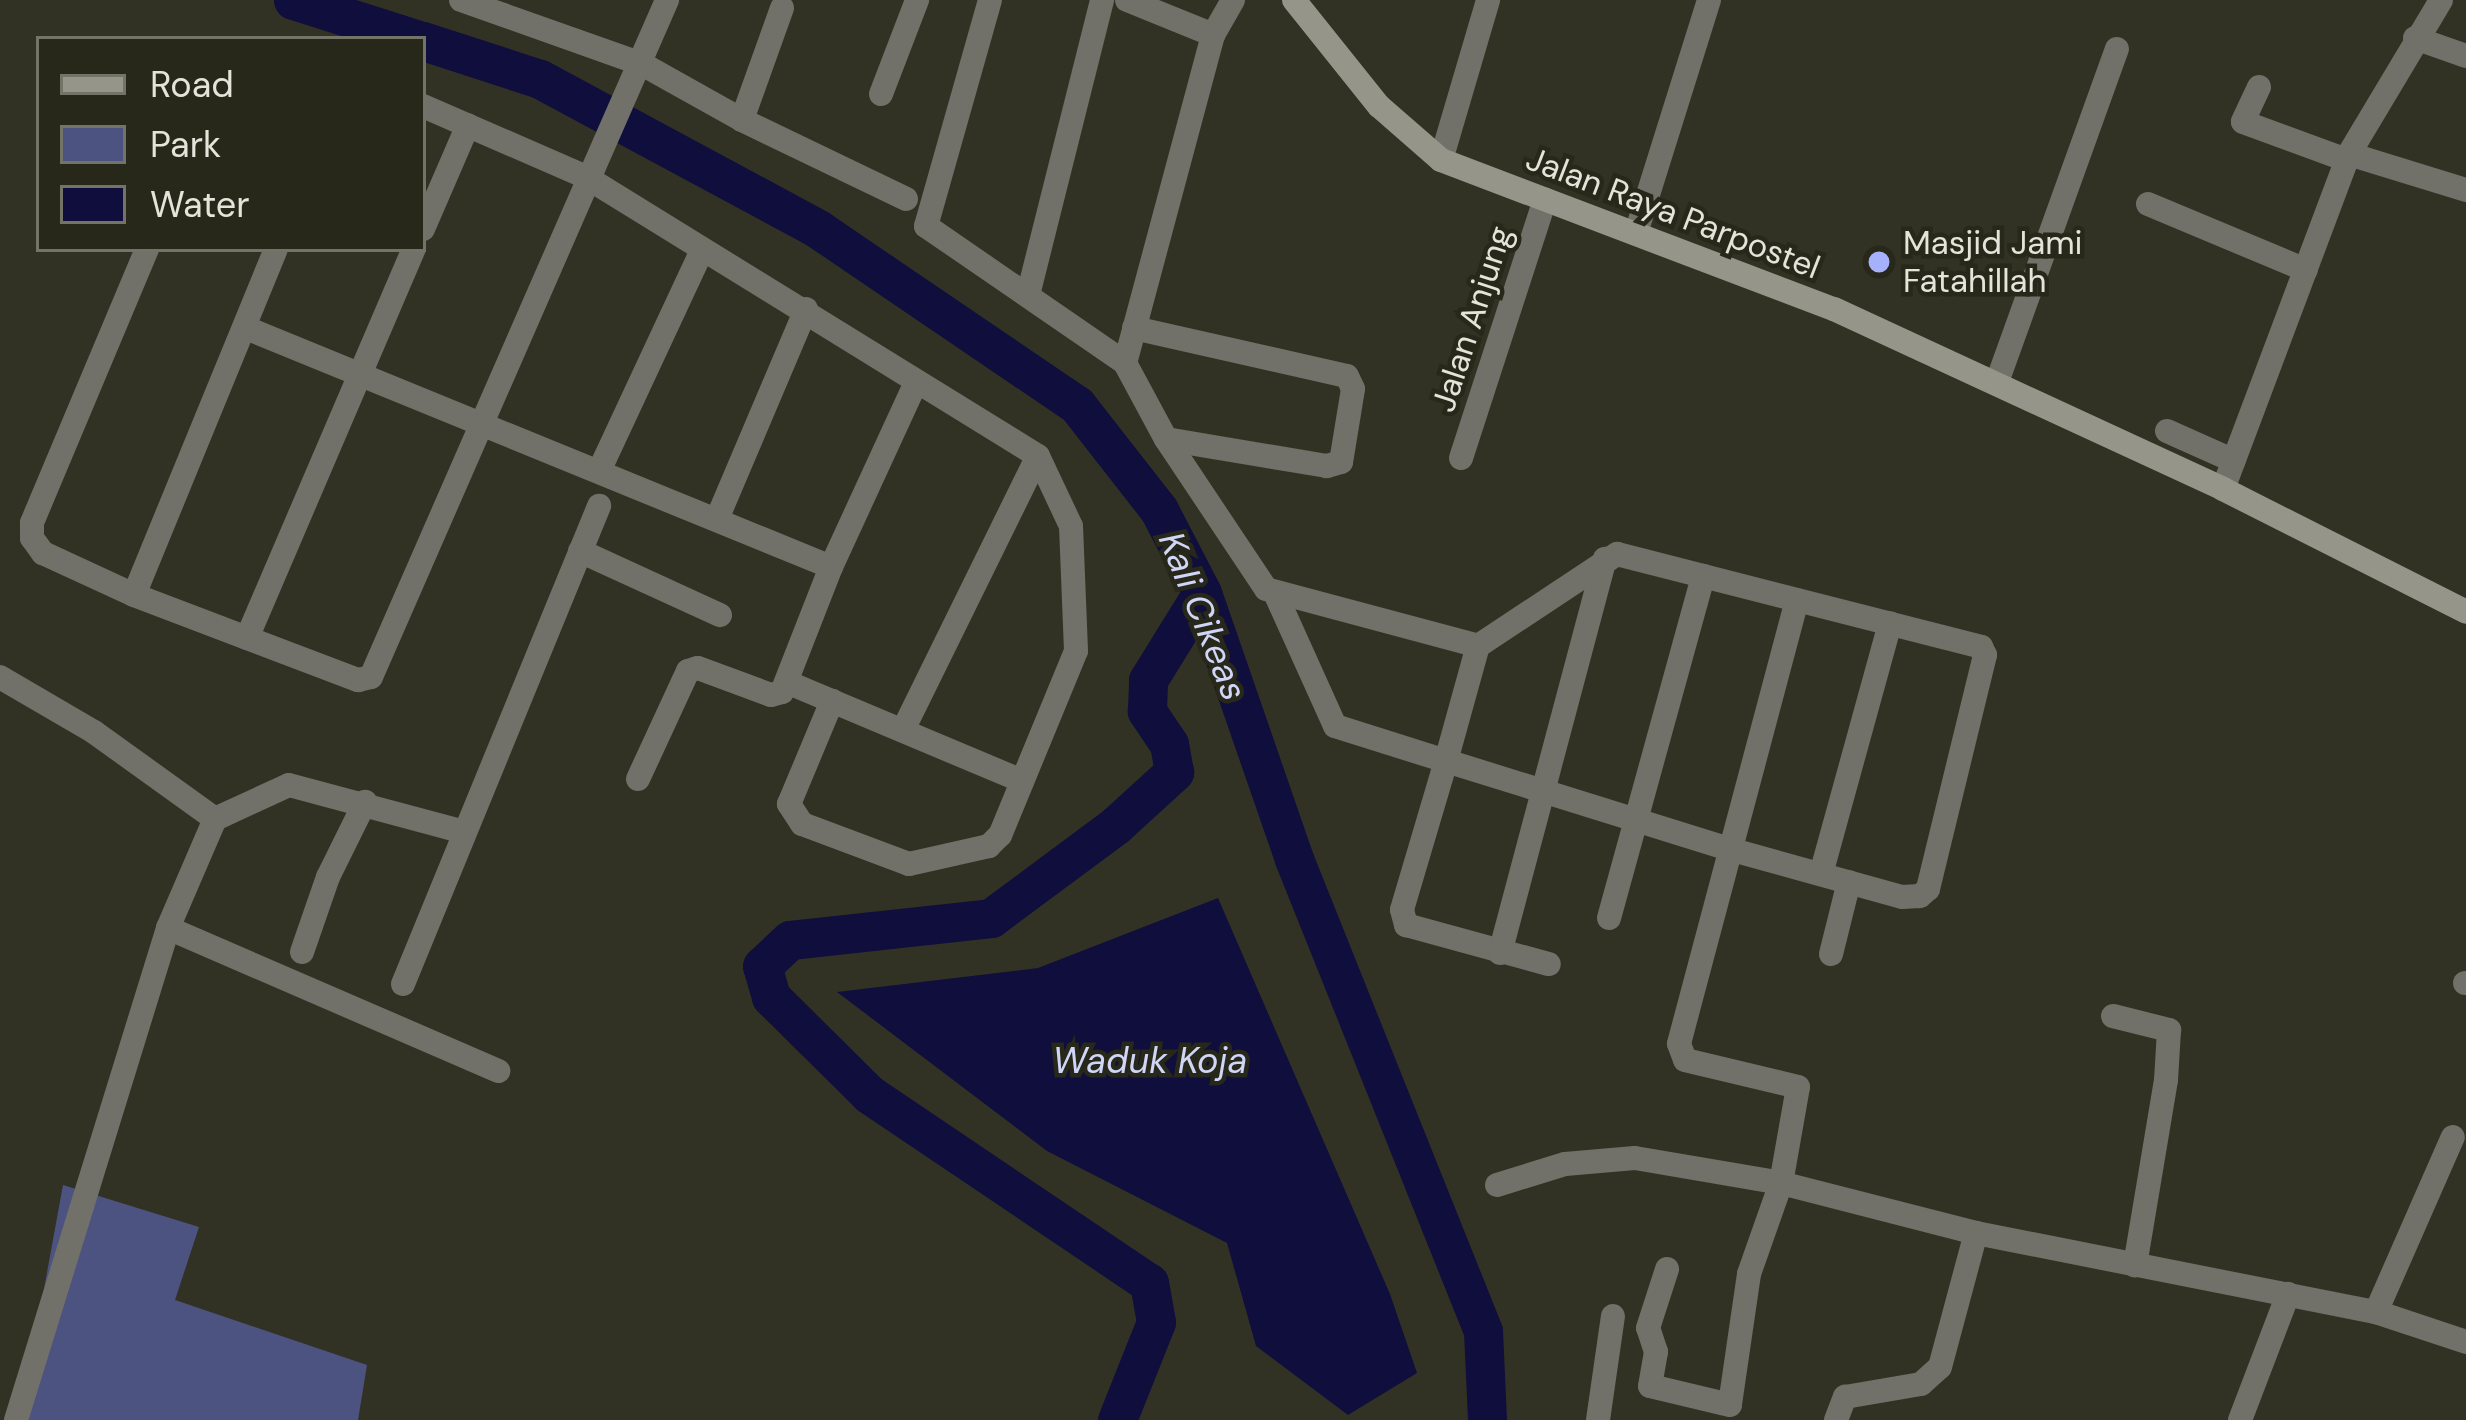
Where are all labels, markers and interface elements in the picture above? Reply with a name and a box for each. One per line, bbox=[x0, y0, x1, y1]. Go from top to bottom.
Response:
legend bbox=[36, 36, 426, 252]
text: Road bbox=[150, 61, 234, 108]
text: Park bbox=[150, 121, 221, 168]
street label: Jalan Raya Parpostel bbox=[1521, 139, 1825, 287]
text: Water bbox=[150, 181, 250, 228]
street label: Jalan Anjung bbox=[1423, 221, 1521, 417]
place label: Masjid Jami Fatahillah bbox=[1903, 223, 2082, 301]
marker: Masjid Jami Fatahillah bbox=[1866, 249, 1892, 275]
water label: Kali Cikeas bbox=[1150, 525, 1256, 707]
water label: Waduk Koja bbox=[1053, 1039, 1247, 1083]

